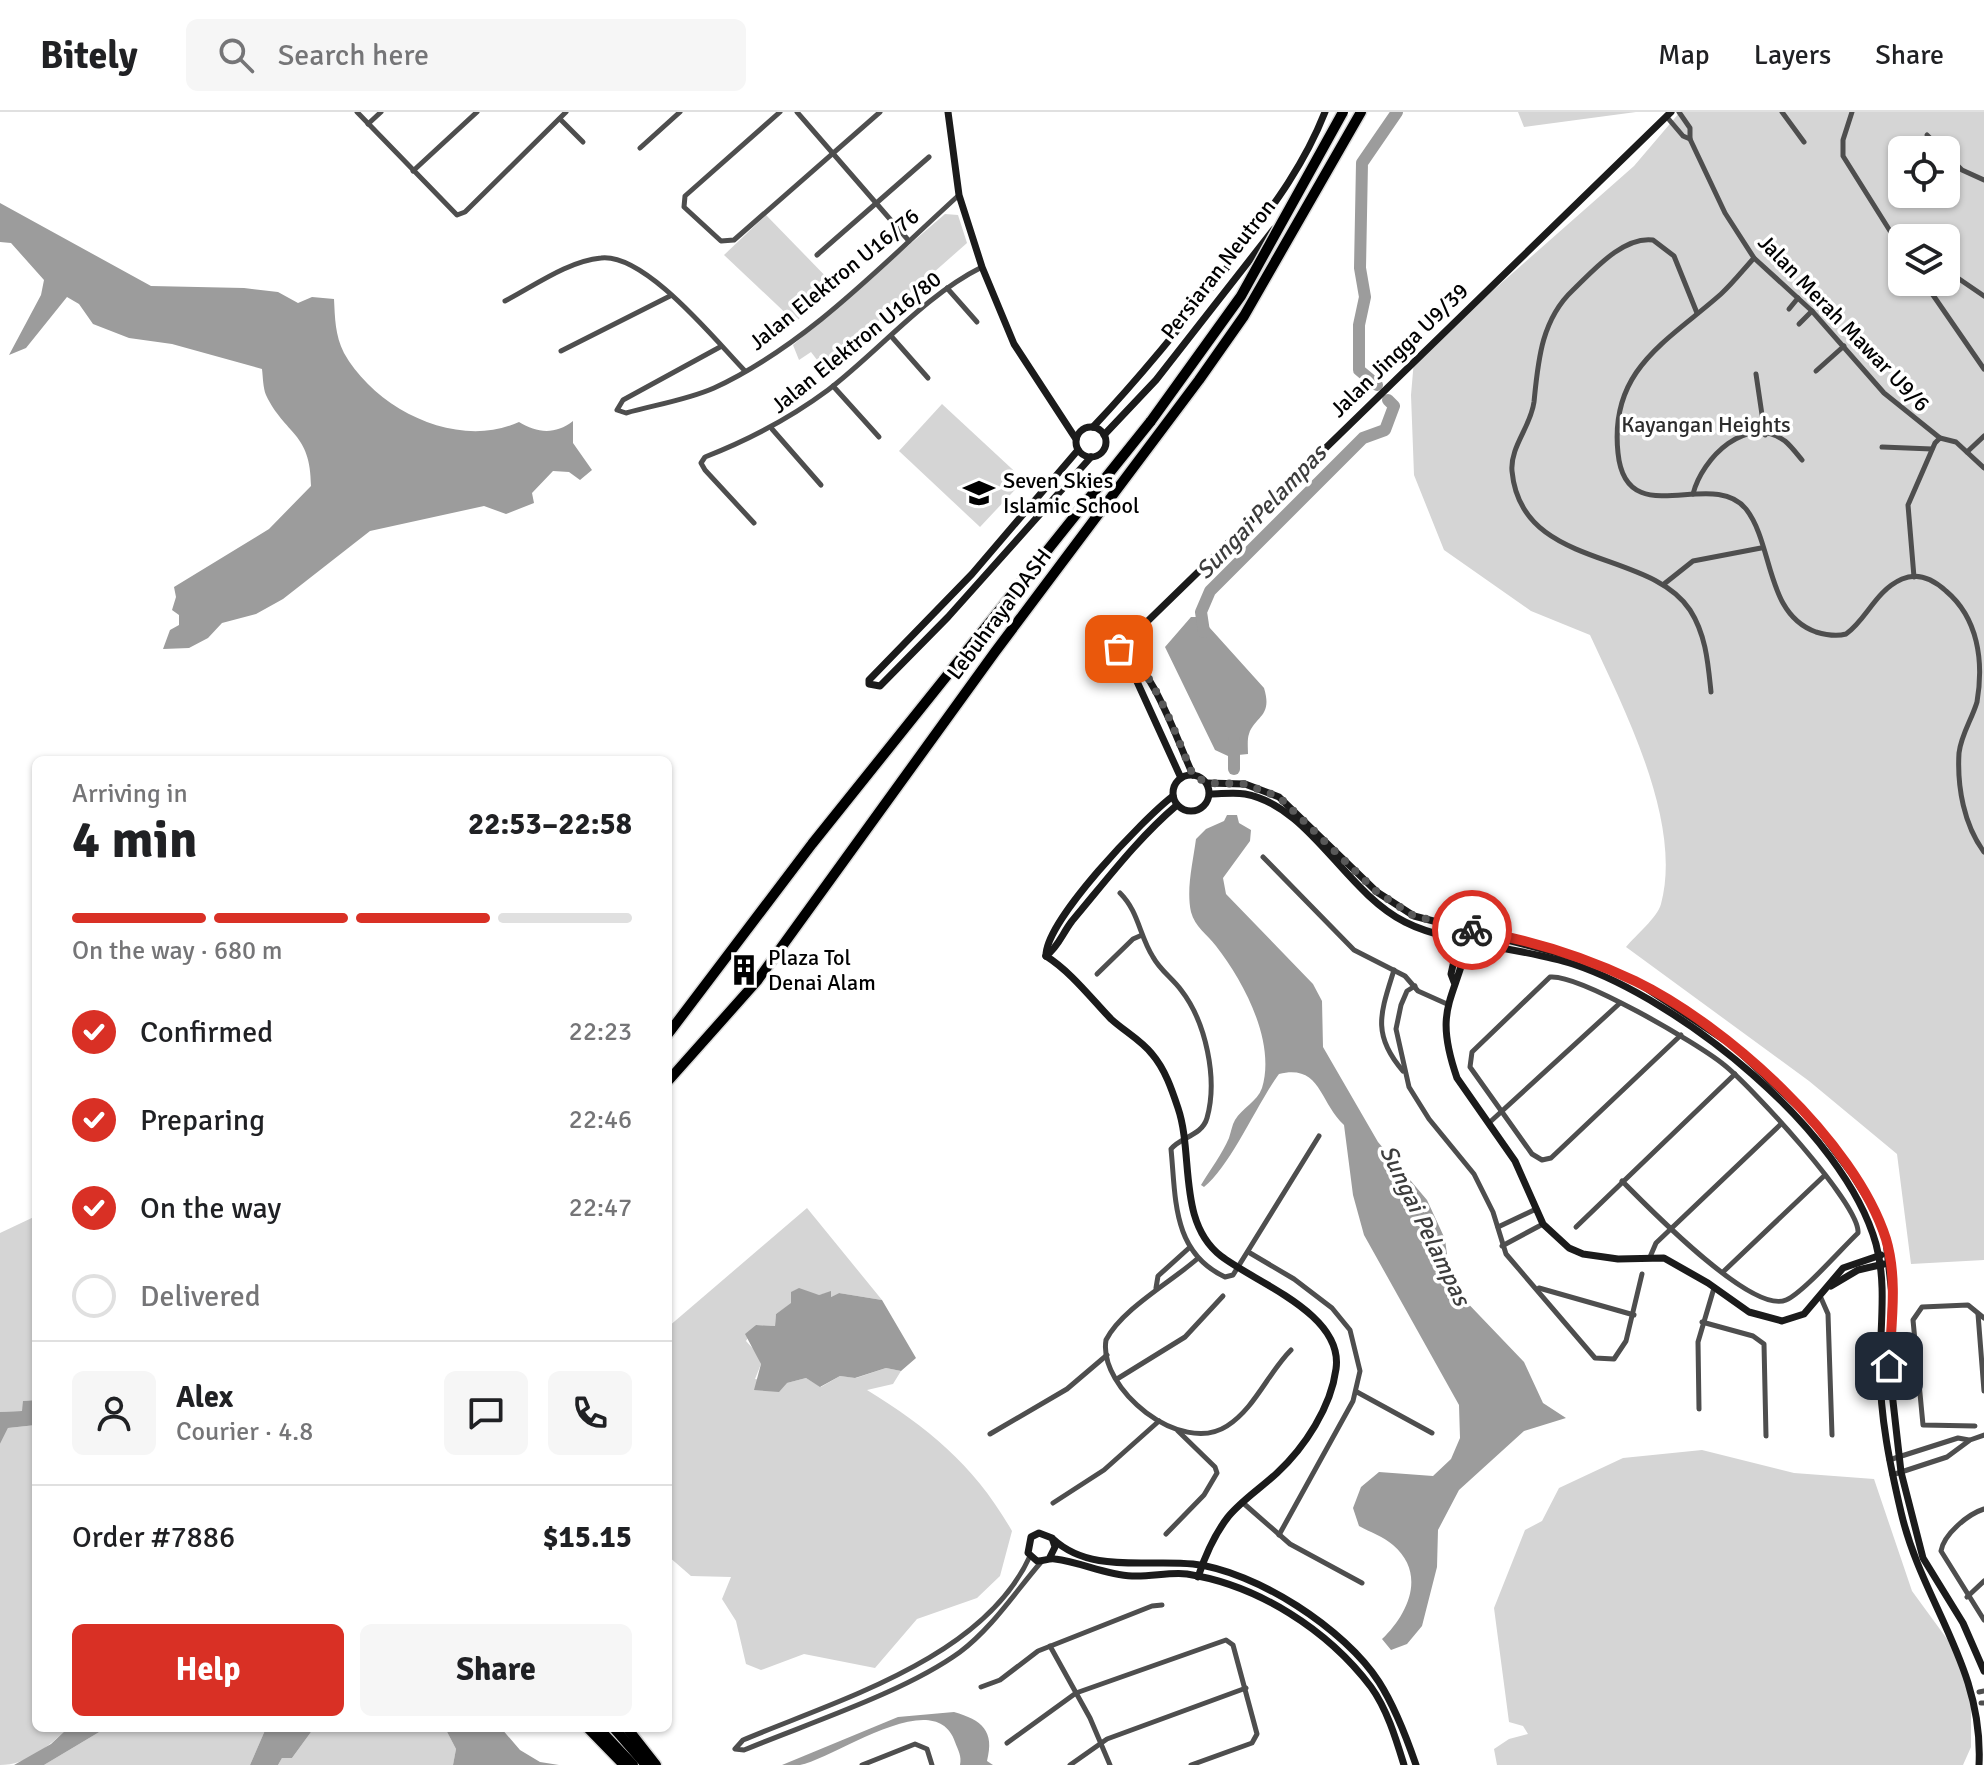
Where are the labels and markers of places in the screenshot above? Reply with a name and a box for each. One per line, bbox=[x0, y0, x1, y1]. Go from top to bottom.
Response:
place label: Seven Skies Islamic School bbox=[1003, 467, 1139, 519]
school or university icon: Seven Skies Islamic School bbox=[962, 476, 996, 510]
pin bbox=[1085, 615, 1153, 683]
place label: Plaza Tol Denai Alam bbox=[768, 944, 876, 996]
building icon: Plaza Tol Denai Alam bbox=[727, 953, 761, 987]
pin bbox=[1855, 1332, 1923, 1400]

